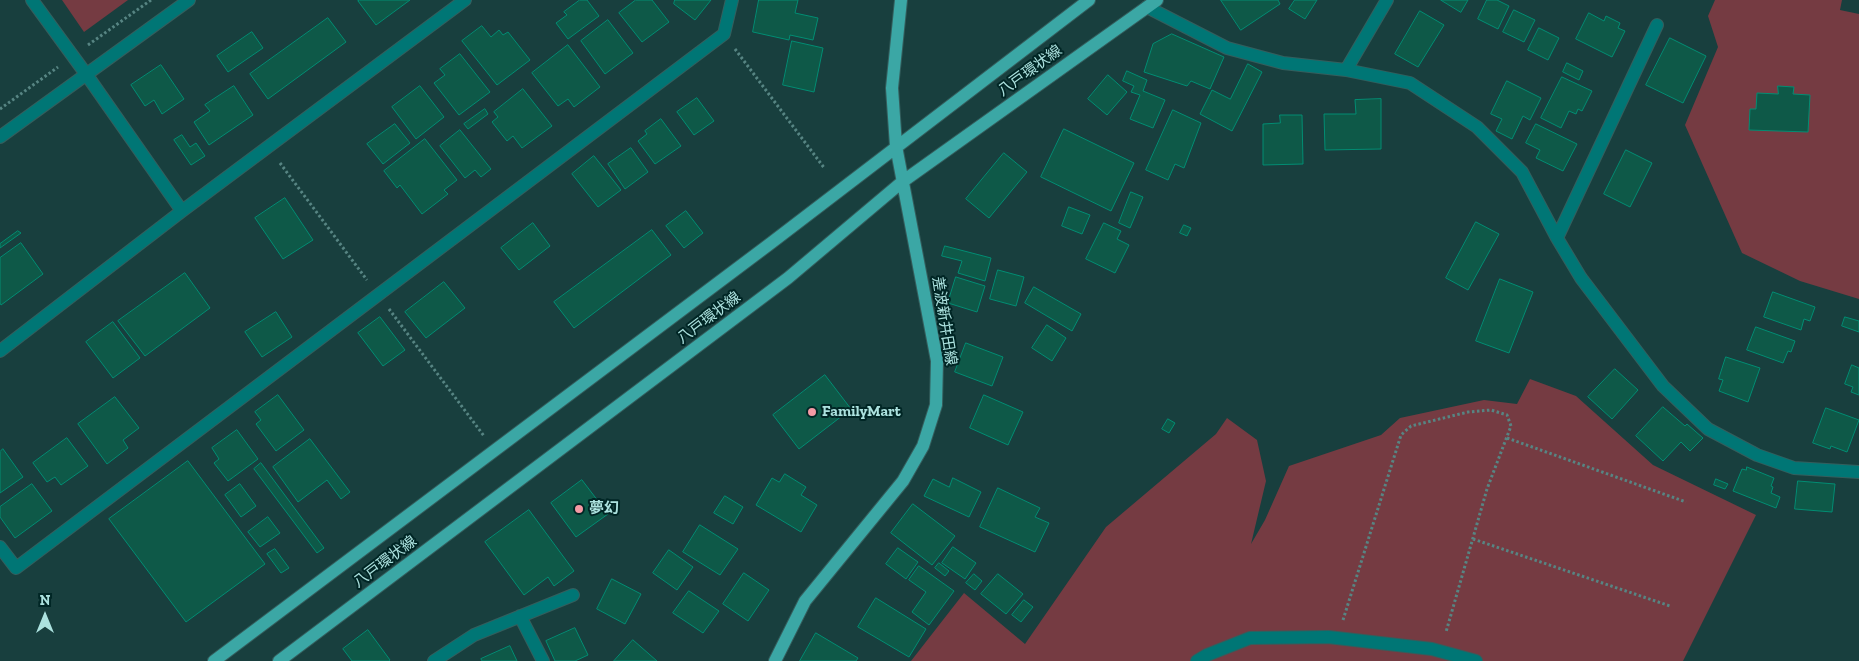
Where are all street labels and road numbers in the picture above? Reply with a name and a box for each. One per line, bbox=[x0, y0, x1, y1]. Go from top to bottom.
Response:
street label: 八戸環状線 bbox=[994, 42, 1066, 100]
street label: 差波新井田線 bbox=[928, 275, 960, 367]
street label: 八戸環状線 bbox=[674, 288, 744, 348]
street label: 八戸環状線 bbox=[350, 532, 420, 592]

